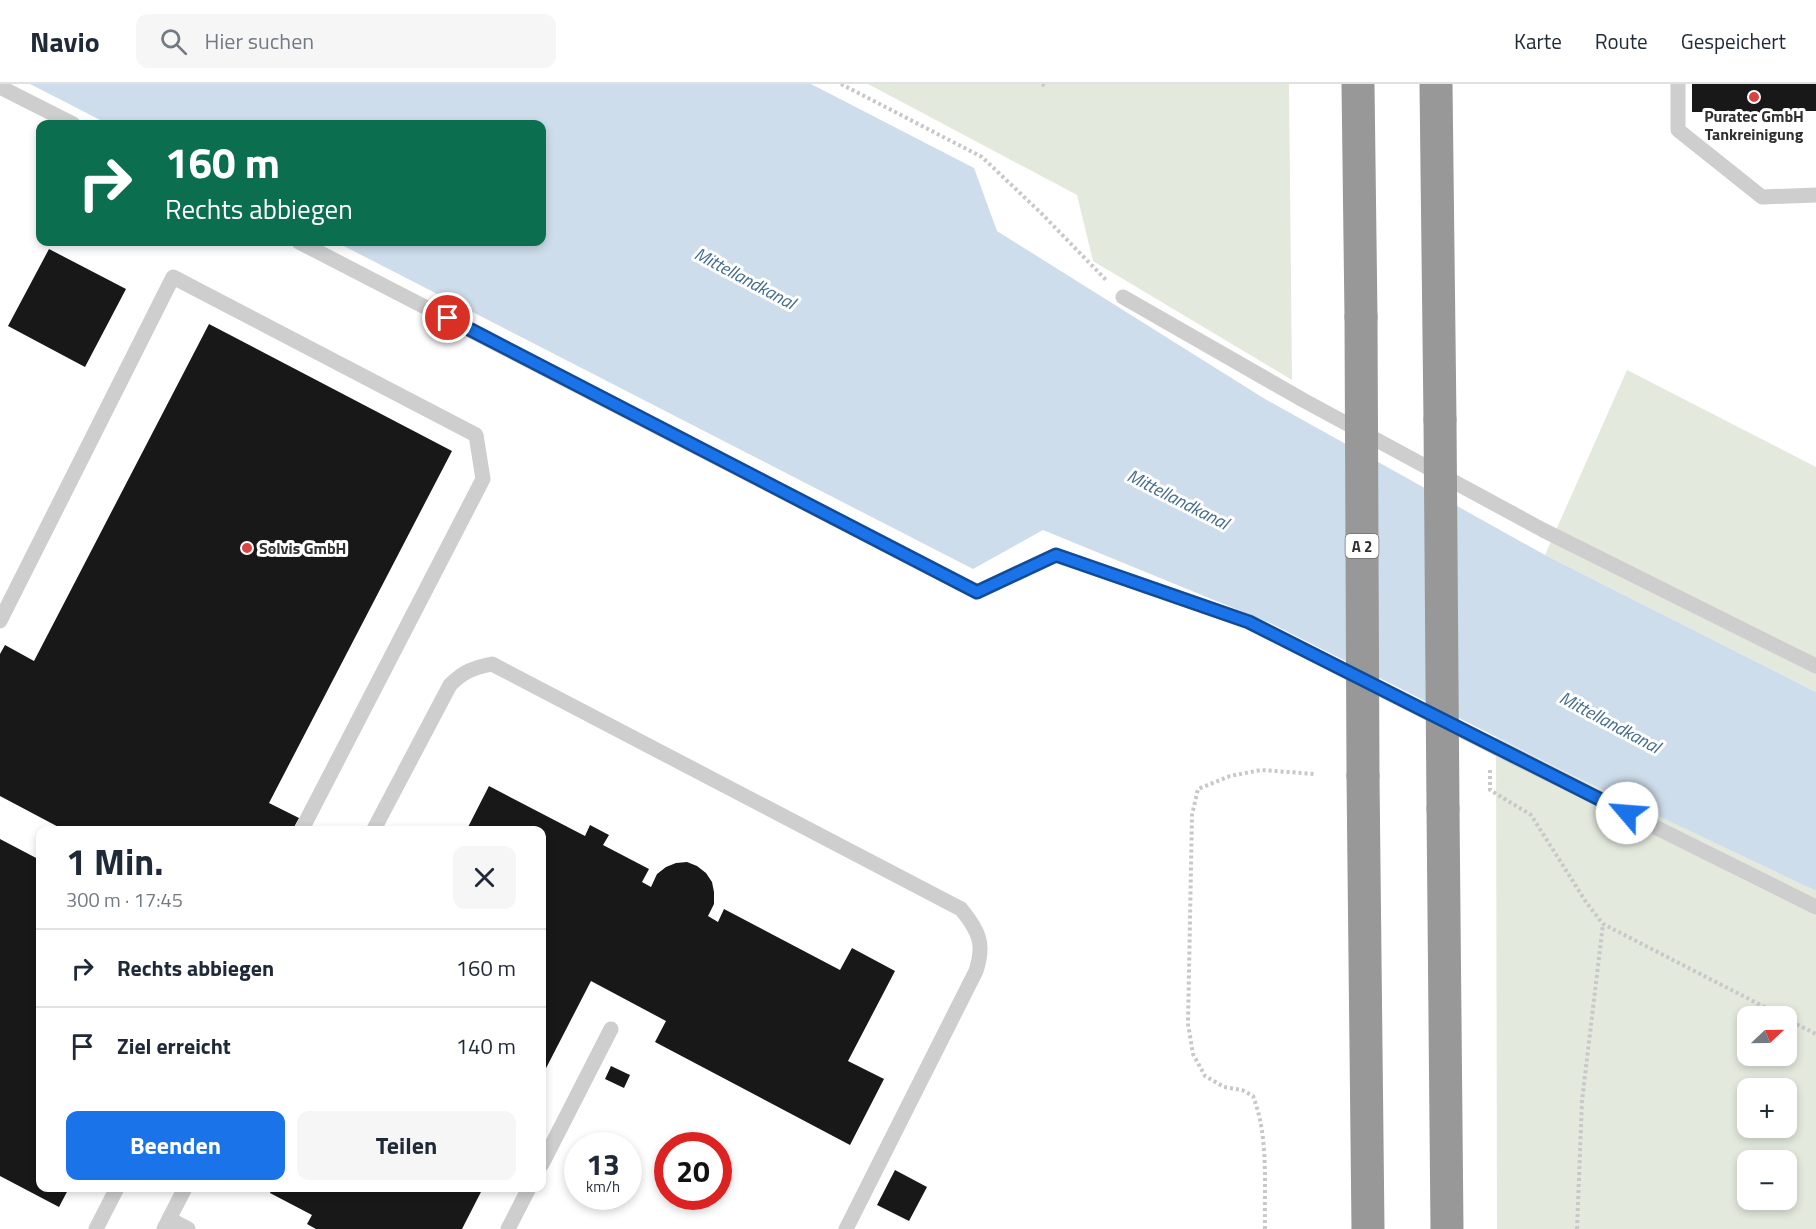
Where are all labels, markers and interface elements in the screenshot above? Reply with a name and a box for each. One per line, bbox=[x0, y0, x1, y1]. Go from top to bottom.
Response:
search box bbox=[136, 14, 556, 68]
text: Navio bbox=[30, 20, 100, 63]
text: Hier suchen bbox=[205, 24, 314, 58]
icon: search bbox=[157, 25, 190, 58]
text: Karte bbox=[1514, 25, 1562, 57]
text: Route bbox=[1595, 25, 1648, 57]
text: Gespeichert bbox=[1681, 25, 1786, 57]
marker: Puratec GmbH Tankreinigung bbox=[1747, 90, 1761, 104]
place label: Puratec GmbH Tankreinigung bbox=[1704, 104, 1804, 146]
text: 160 m bbox=[165, 130, 280, 194]
icon: right bbox=[66, 144, 144, 222]
text: Rechts abbiegen bbox=[165, 188, 353, 229]
water label: Mittellandkanal bbox=[690, 240, 802, 317]
pin bbox=[422, 292, 473, 343]
icon: arrive bbox=[431, 301, 464, 334]
water label: Mittellandkanal bbox=[1123, 462, 1235, 537]
road number: A 2 bbox=[1346, 534, 1378, 558]
place label: Solvis GmbH bbox=[259, 536, 346, 560]
marker: Solvis GmbH bbox=[240, 541, 254, 555]
water label: Mittellandkanal bbox=[1555, 684, 1667, 761]
position arrow bbox=[1595, 781, 1659, 845]
text: 1 Min. bbox=[66, 834, 163, 889]
button: close bbox=[453, 846, 516, 909]
text: 300 m · 17:45 bbox=[66, 884, 183, 915]
text: Rechts abbiegen bbox=[117, 951, 274, 985]
text: 160 m bbox=[456, 951, 516, 985]
icon: right bbox=[66, 952, 99, 985]
north arrow bbox=[1737, 1006, 1797, 1066]
map controls bbox=[1737, 1006, 1797, 1210]
text: Ziel erreicht bbox=[117, 1029, 231, 1063]
text: 140 m bbox=[456, 1029, 516, 1063]
icon: arrive bbox=[66, 1030, 99, 1063]
button: + bbox=[1737, 1078, 1797, 1138]
button: Beenden bbox=[66, 1111, 285, 1180]
button: Teilen bbox=[297, 1111, 516, 1180]
speed limit sign: 20 bbox=[654, 1132, 732, 1210]
text: 13 bbox=[586, 1141, 620, 1187]
button: − bbox=[1737, 1150, 1797, 1210]
text: km/h bbox=[586, 1175, 620, 1198]

